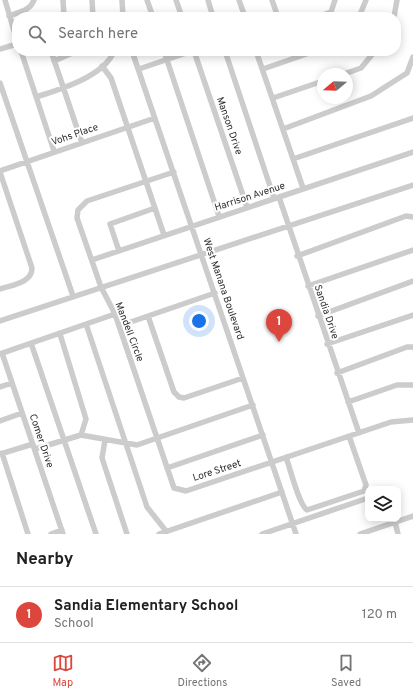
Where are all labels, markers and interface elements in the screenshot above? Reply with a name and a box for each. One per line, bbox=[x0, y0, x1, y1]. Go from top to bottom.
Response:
search box bbox=[12, 12, 401, 56]
icon: search bbox=[26, 23, 48, 45]
text: Search here bbox=[58, 25, 138, 44]
north arrow bbox=[317, 68, 353, 104]
street label: Manson Drive bbox=[213, 95, 245, 157]
street label: Vohs Place bbox=[50, 121, 100, 149]
street label: Harrison Avenue bbox=[213, 179, 287, 215]
street label: West Manana Boulevard bbox=[199, 236, 247, 342]
street label: Sandia Drive bbox=[311, 283, 341, 341]
street label: Mandell Circle bbox=[112, 300, 146, 364]
pin: 1 bbox=[266, 309, 292, 342]
your location bbox=[189, 311, 209, 331]
street label: Comer Drive bbox=[26, 412, 56, 470]
street label: Lore Street bbox=[191, 457, 243, 485]
map controls bbox=[365, 486, 401, 522]
button: layers bbox=[365, 486, 401, 522]
text: Nearby bbox=[16, 549, 73, 571]
text: Sandia Elementary School bbox=[54, 597, 238, 616]
text: 1 bbox=[26, 607, 32, 623]
text: 120 m bbox=[362, 607, 397, 623]
text: School bbox=[54, 616, 94, 632]
tab: Map bbox=[52, 652, 74, 690]
tab: Directions bbox=[177, 652, 227, 690]
tab: Saved bbox=[331, 652, 361, 690]

